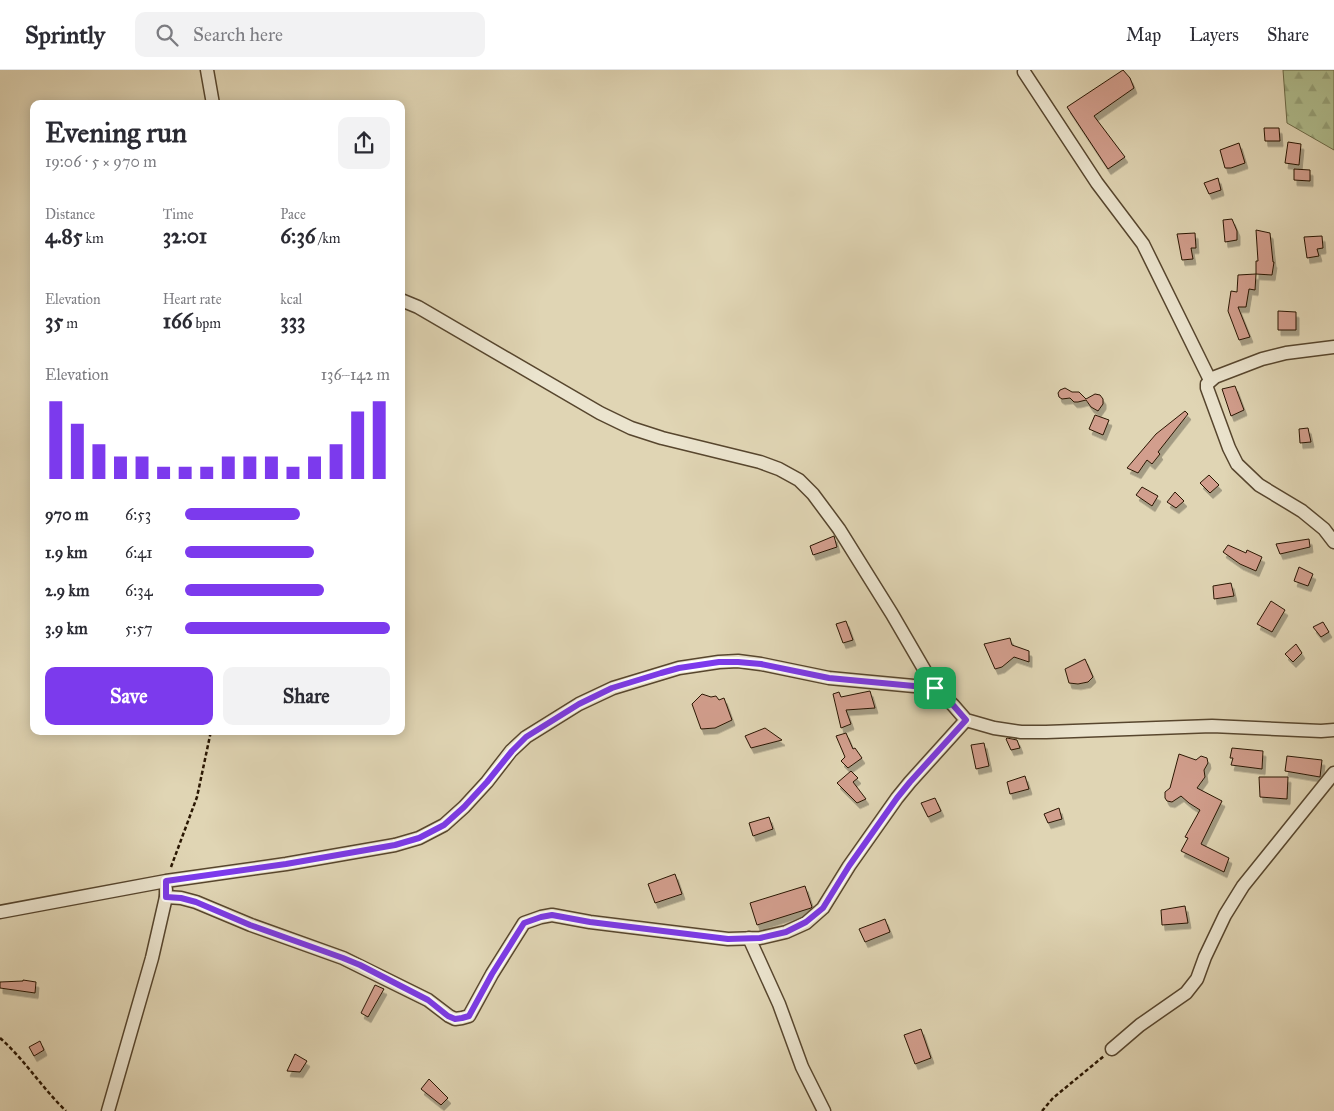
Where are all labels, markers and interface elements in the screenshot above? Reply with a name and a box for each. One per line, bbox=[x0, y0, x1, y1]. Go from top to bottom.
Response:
search box bbox=[135, 12, 485, 57]
text: Sprintly bbox=[25, 20, 105, 50]
icon: search bbox=[153, 21, 181, 49]
text: Search here bbox=[193, 23, 283, 46]
text: Map bbox=[1126, 24, 1161, 46]
text: Layers bbox=[1189, 24, 1239, 46]
text: Share bbox=[1267, 24, 1309, 46]
text: Evening run bbox=[45, 115, 187, 150]
button: share bbox=[338, 117, 390, 169]
text: 19:06 · 5 × 970 m bbox=[45, 152, 157, 171]
text: Distance bbox=[45, 206, 95, 223]
text: Time bbox=[163, 206, 194, 223]
text: Pace bbox=[280, 206, 306, 223]
text: 4.85 bbox=[45, 223, 82, 249]
text: 32:01 bbox=[163, 223, 207, 249]
text: 6:36 bbox=[280, 223, 316, 249]
text: km bbox=[82, 230, 104, 247]
text: /km bbox=[316, 230, 341, 247]
text: Elevation bbox=[45, 291, 101, 308]
text: Heart rate bbox=[163, 291, 222, 308]
text: kcal bbox=[280, 291, 302, 308]
text: 35 bbox=[45, 308, 63, 334]
text: 166 bbox=[163, 308, 192, 334]
text: 333 bbox=[280, 308, 306, 334]
text: m bbox=[63, 315, 78, 332]
text: bpm bbox=[192, 315, 221, 332]
text: Elevation bbox=[45, 365, 109, 384]
text: 136–142 m bbox=[321, 365, 390, 384]
text: 970 m bbox=[45, 505, 88, 524]
text: 6:53 bbox=[125, 505, 151, 524]
text: 1.9 km bbox=[45, 543, 88, 562]
text: 6:41 bbox=[125, 543, 152, 562]
text: 2.9 km bbox=[45, 581, 89, 600]
text: 6:34 bbox=[125, 581, 153, 600]
text: 3.9 km bbox=[45, 619, 88, 638]
text: 5:57 bbox=[125, 619, 152, 638]
button: Save bbox=[45, 667, 213, 725]
button: Share bbox=[223, 667, 390, 725]
pin bbox=[914, 667, 956, 709]
icon: arrive bbox=[921, 674, 949, 702]

